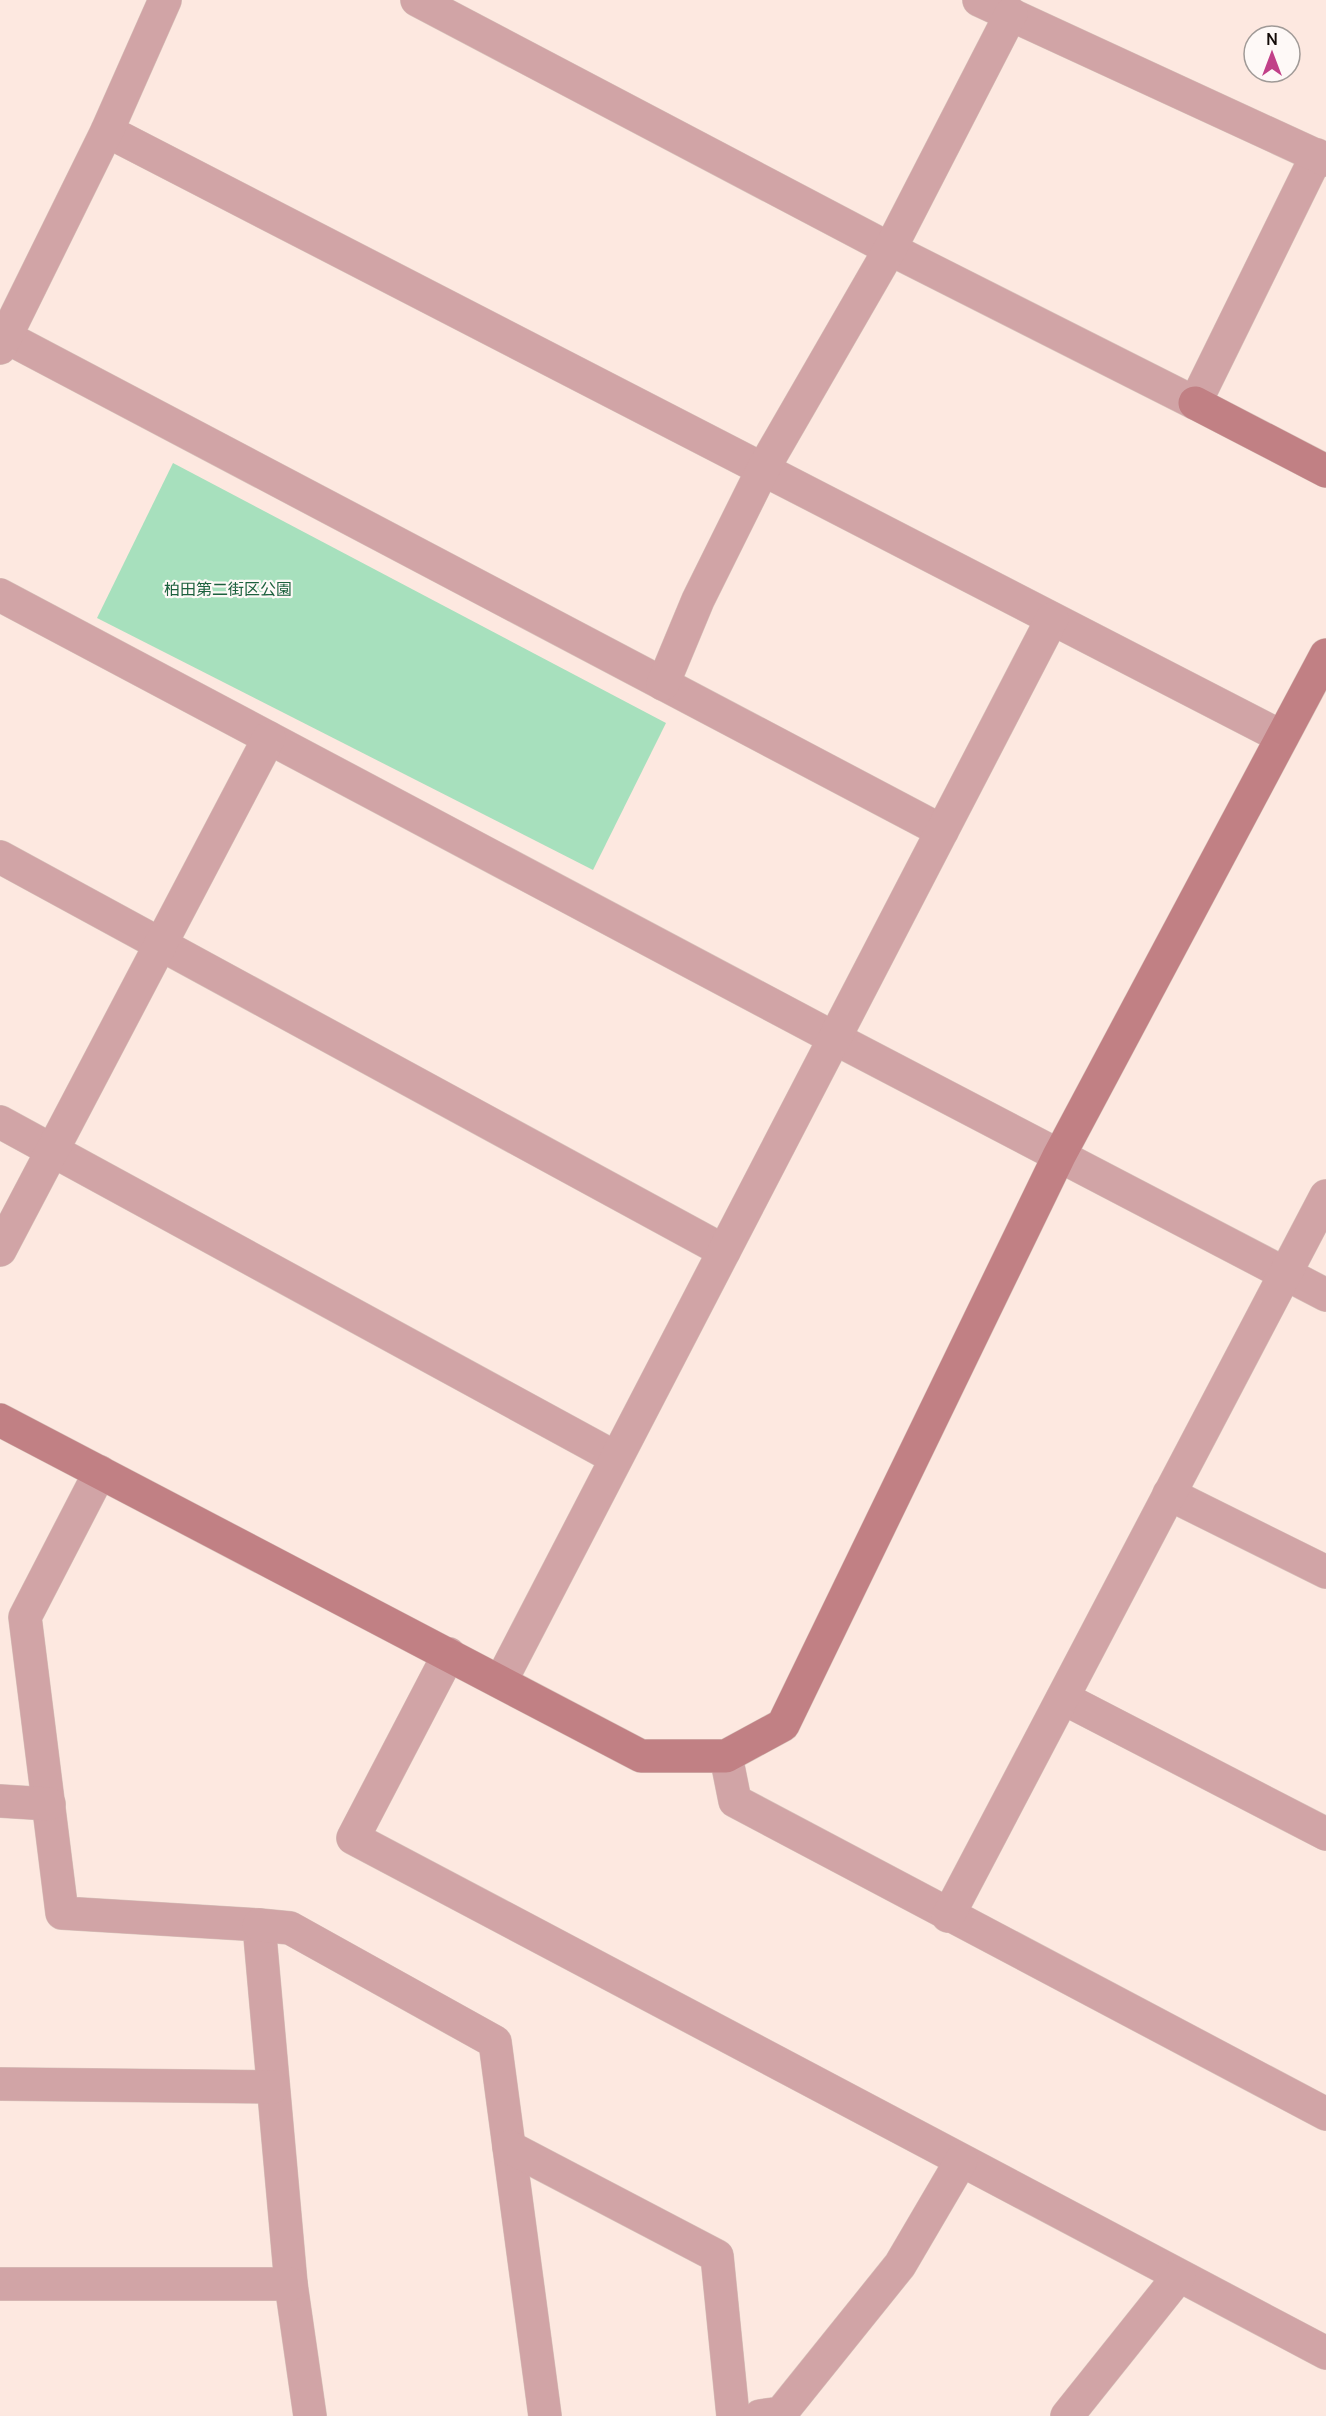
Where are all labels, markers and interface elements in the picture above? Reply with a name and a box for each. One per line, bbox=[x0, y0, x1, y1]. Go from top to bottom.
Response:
north arrow bbox=[1242, 24, 1302, 84]
text: N bbox=[1266, 28, 1278, 50]
park label: 柏田第二街区公園 bbox=[164, 578, 292, 600]

